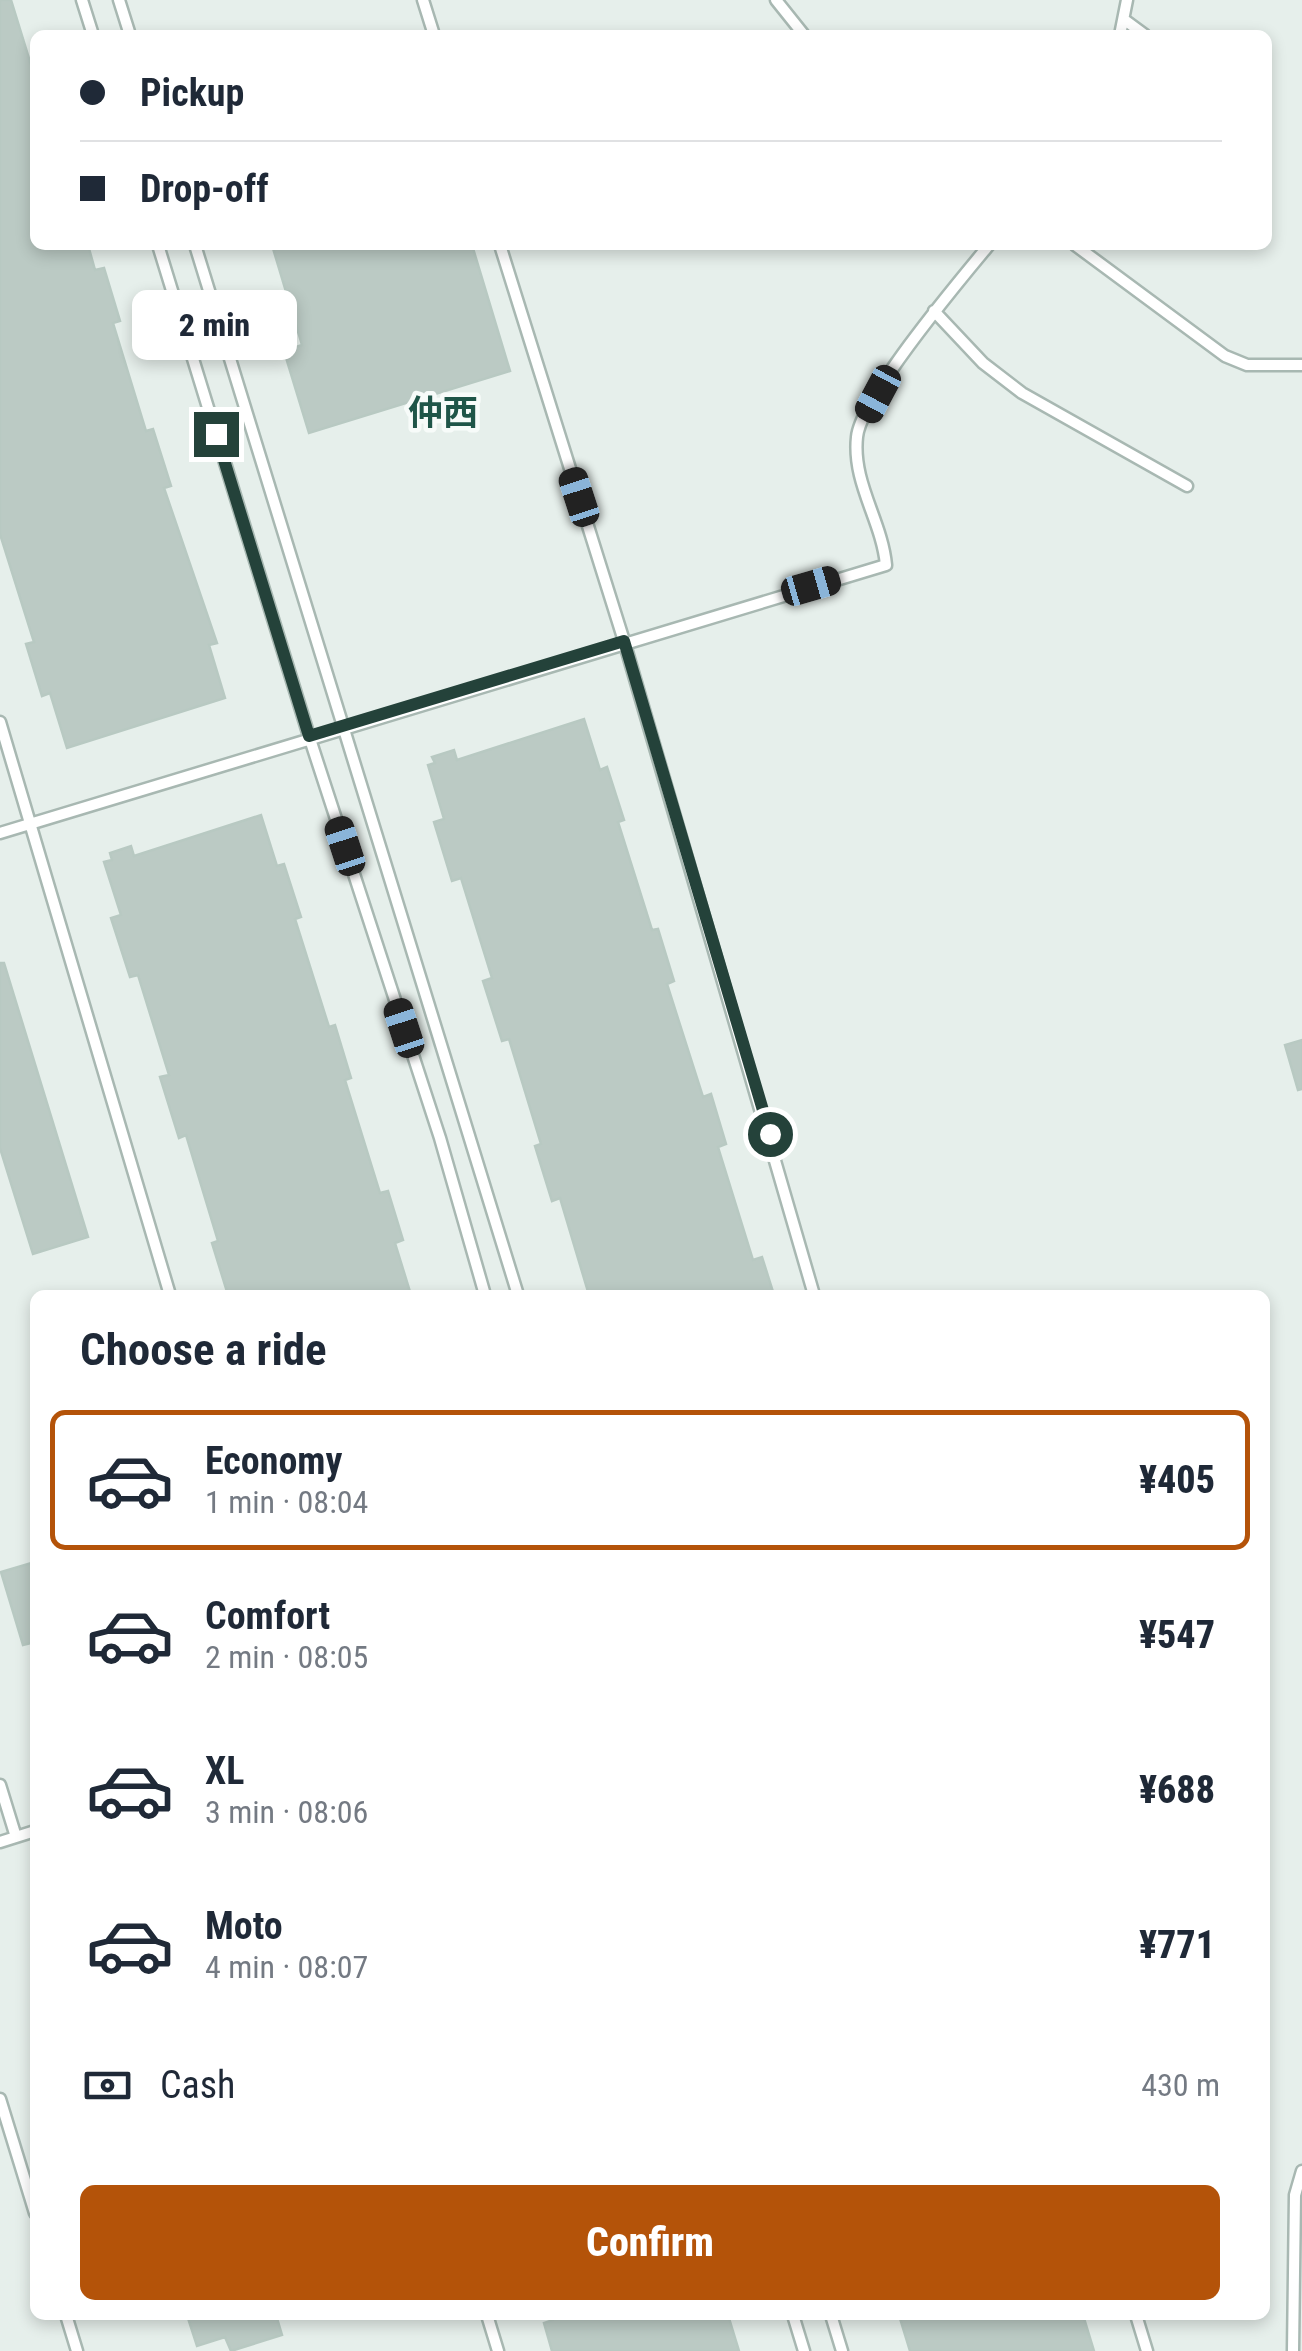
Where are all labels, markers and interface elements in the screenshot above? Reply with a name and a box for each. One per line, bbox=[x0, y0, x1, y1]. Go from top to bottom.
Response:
text: Pickup bbox=[140, 71, 244, 115]
text: Drop-off bbox=[140, 167, 269, 211]
callout: 2 min bbox=[134, 289, 298, 359]
text: 2 min bbox=[179, 306, 250, 344]
car bbox=[851, 360, 905, 428]
district label: 仲西 bbox=[408, 393, 478, 434]
route end bbox=[194, 412, 239, 457]
car bbox=[555, 464, 603, 530]
car bbox=[778, 563, 844, 609]
car bbox=[321, 813, 369, 879]
car bbox=[380, 995, 428, 1061]
route start bbox=[748, 1112, 793, 1157]
text: Choose a ride bbox=[80, 1323, 327, 1376]
icon: car bbox=[85, 1435, 175, 1525]
text: Economy bbox=[205, 1439, 342, 1483]
text: ¥405 bbox=[1139, 1458, 1215, 1502]
text: 1 min · 08:04 bbox=[205, 1483, 368, 1521]
icon: car bbox=[85, 1590, 175, 1680]
text: Comfort bbox=[205, 1594, 330, 1638]
text: ¥547 bbox=[1139, 1613, 1215, 1657]
text: 2 min · 08:05 bbox=[205, 1638, 368, 1676]
icon: car bbox=[85, 1745, 175, 1835]
text: XL bbox=[205, 1749, 244, 1793]
text: ¥688 bbox=[1139, 1768, 1215, 1812]
text: 3 min · 08:06 bbox=[205, 1793, 368, 1831]
icon: car bbox=[85, 1900, 175, 1990]
text: Moto bbox=[205, 1904, 283, 1948]
text: ¥771 bbox=[1139, 1923, 1215, 1967]
text: 4 min · 08:07 bbox=[205, 1948, 368, 1986]
icon: cash bbox=[80, 2058, 135, 2113]
text: Cash bbox=[160, 2063, 235, 2107]
text: 430 m bbox=[1141, 2066, 1220, 2104]
button: Confirm bbox=[80, 2185, 1220, 2300]

